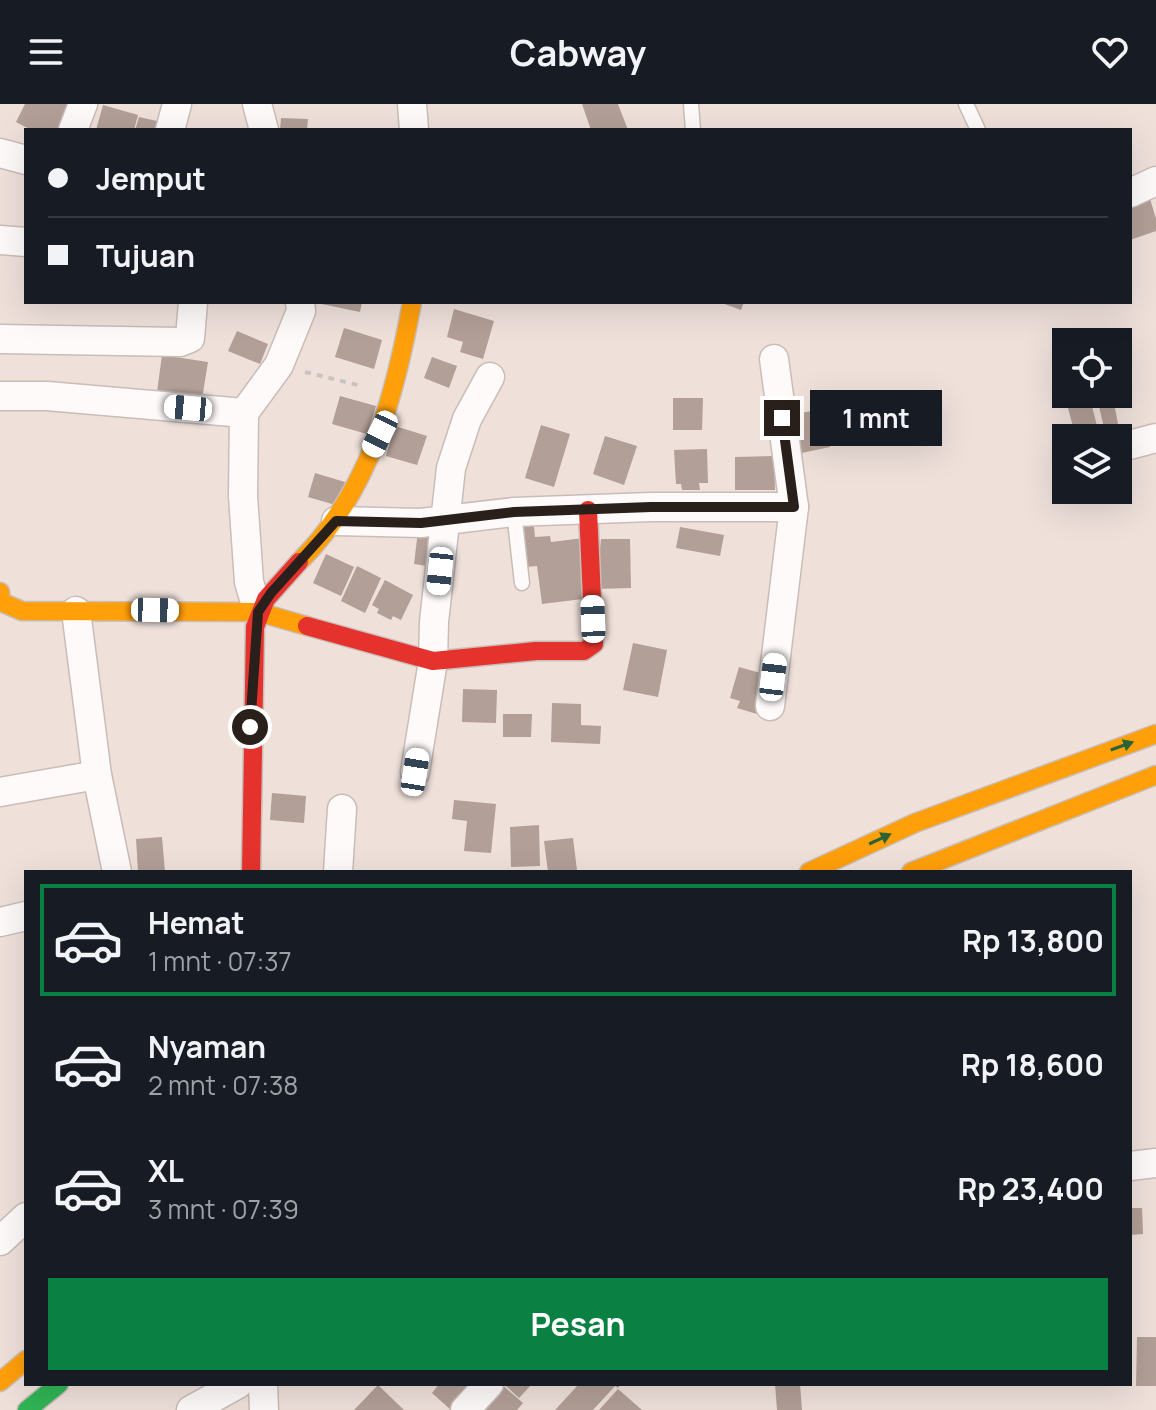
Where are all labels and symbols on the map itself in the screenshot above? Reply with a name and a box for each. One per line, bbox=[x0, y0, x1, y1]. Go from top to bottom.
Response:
callout: 1 mnt bbox=[810, 390, 942, 446]
car bbox=[163, 394, 213, 422]
route end bbox=[764, 400, 800, 436]
car bbox=[359, 407, 401, 461]
car bbox=[426, 546, 454, 596]
car bbox=[580, 595, 606, 643]
car bbox=[131, 598, 179, 622]
car bbox=[758, 652, 788, 702]
route start bbox=[232, 709, 268, 745]
one-way arrow bbox=[1110, 739, 1134, 752]
car bbox=[399, 746, 431, 798]
one-way arrow bbox=[868, 833, 891, 846]

